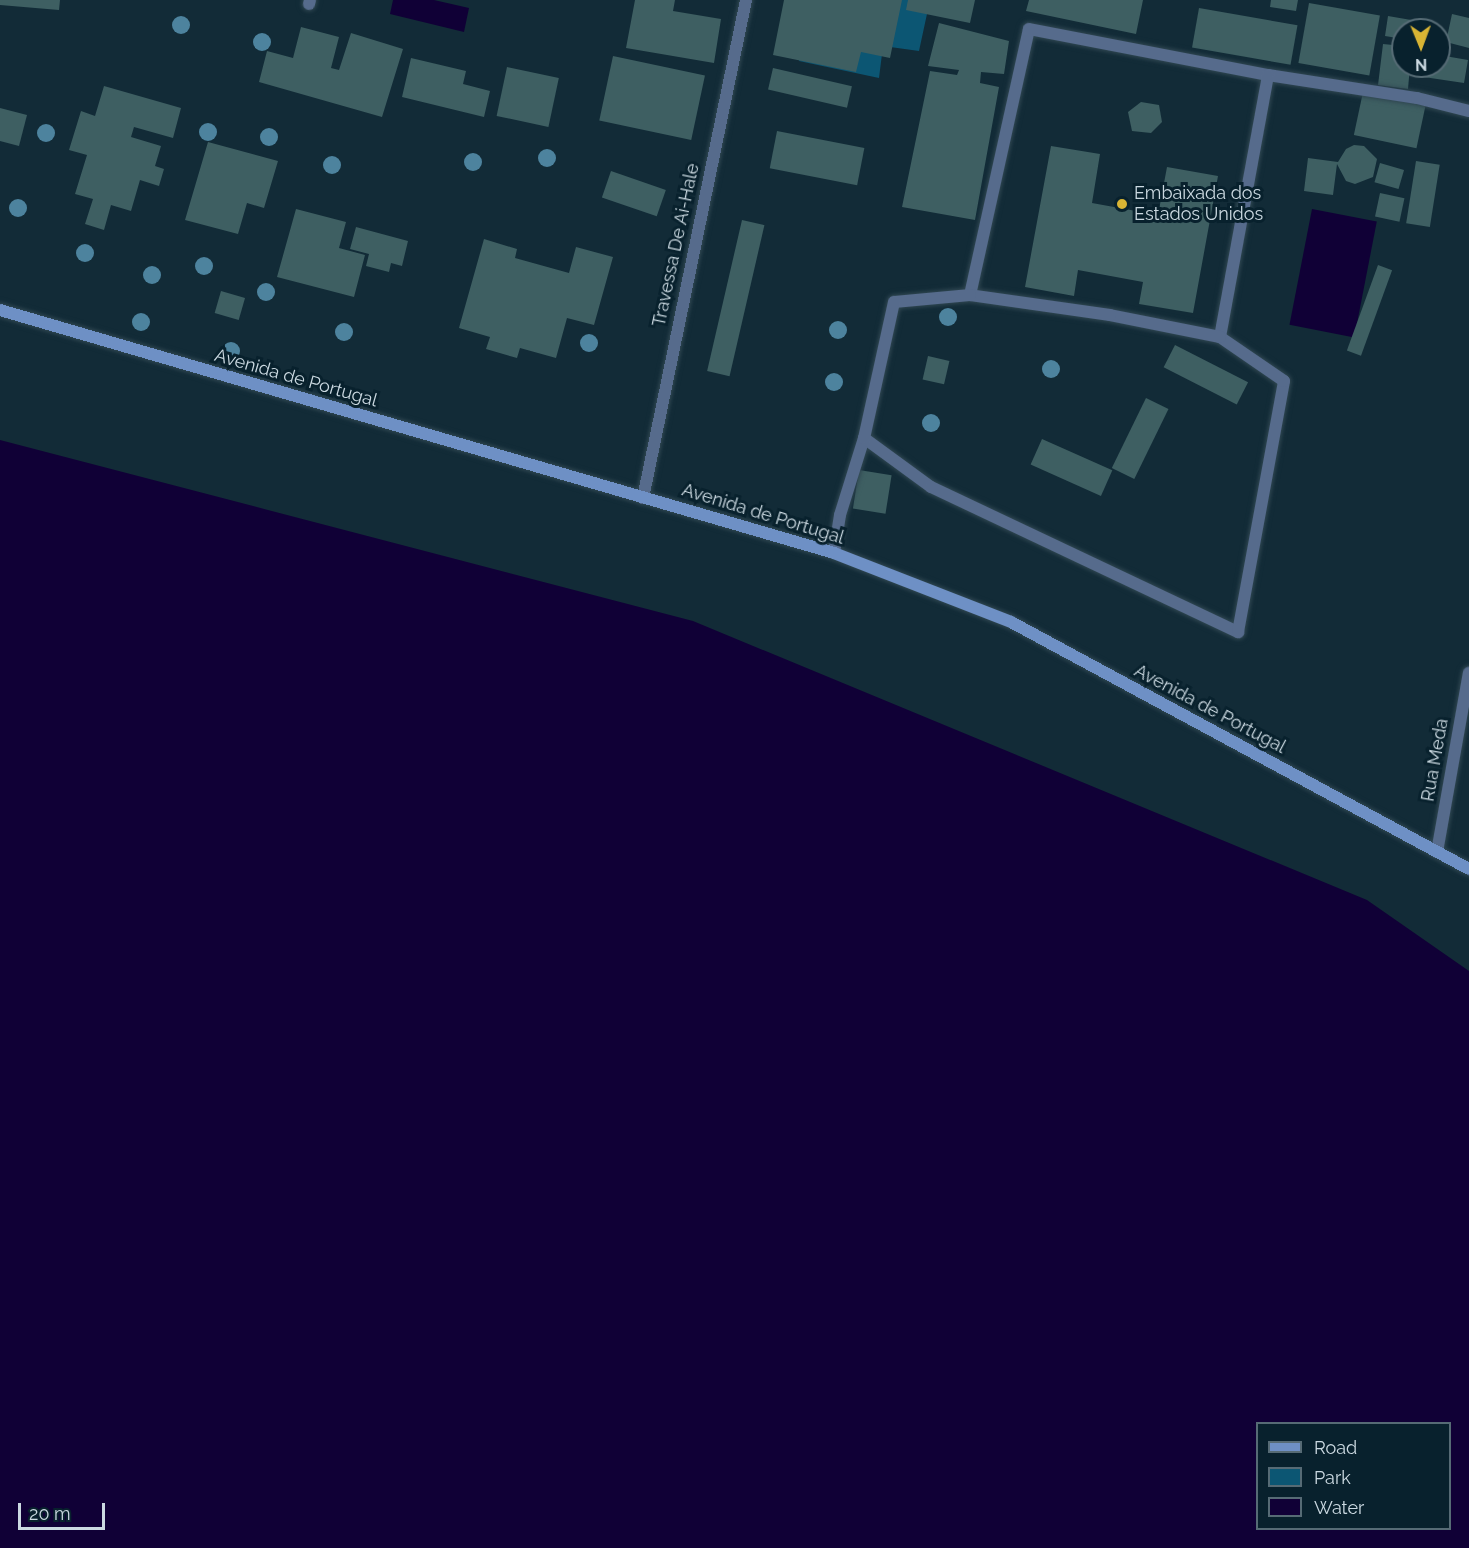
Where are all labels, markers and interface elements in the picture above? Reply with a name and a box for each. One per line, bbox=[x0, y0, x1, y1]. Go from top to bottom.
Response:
north arrow bbox=[1391, 18, 1451, 78]
text: N bbox=[1415, 55, 1428, 74]
street label: Travessa De Ai-Hale bbox=[648, 161, 704, 329]
place label: Embaixada dos Estados Unidos bbox=[1134, 183, 1263, 226]
marker: Embaixada dos Estados Unidos bbox=[1115, 197, 1129, 211]
street label: Avenida de Portugal bbox=[212, 344, 380, 412]
street label: Avenida de Portugal bbox=[679, 479, 847, 549]
street label: Avenida de Portugal bbox=[1131, 660, 1289, 758]
street label: Rua Meda bbox=[1417, 717, 1453, 803]
legend bbox=[1256, 1422, 1451, 1530]
text: Road bbox=[1314, 1437, 1357, 1458]
text: Park bbox=[1314, 1467, 1351, 1488]
scale bar bbox=[21, 1491, 108, 1529]
text: Water bbox=[1314, 1497, 1364, 1518]
text: 20 m bbox=[29, 1503, 71, 1524]

